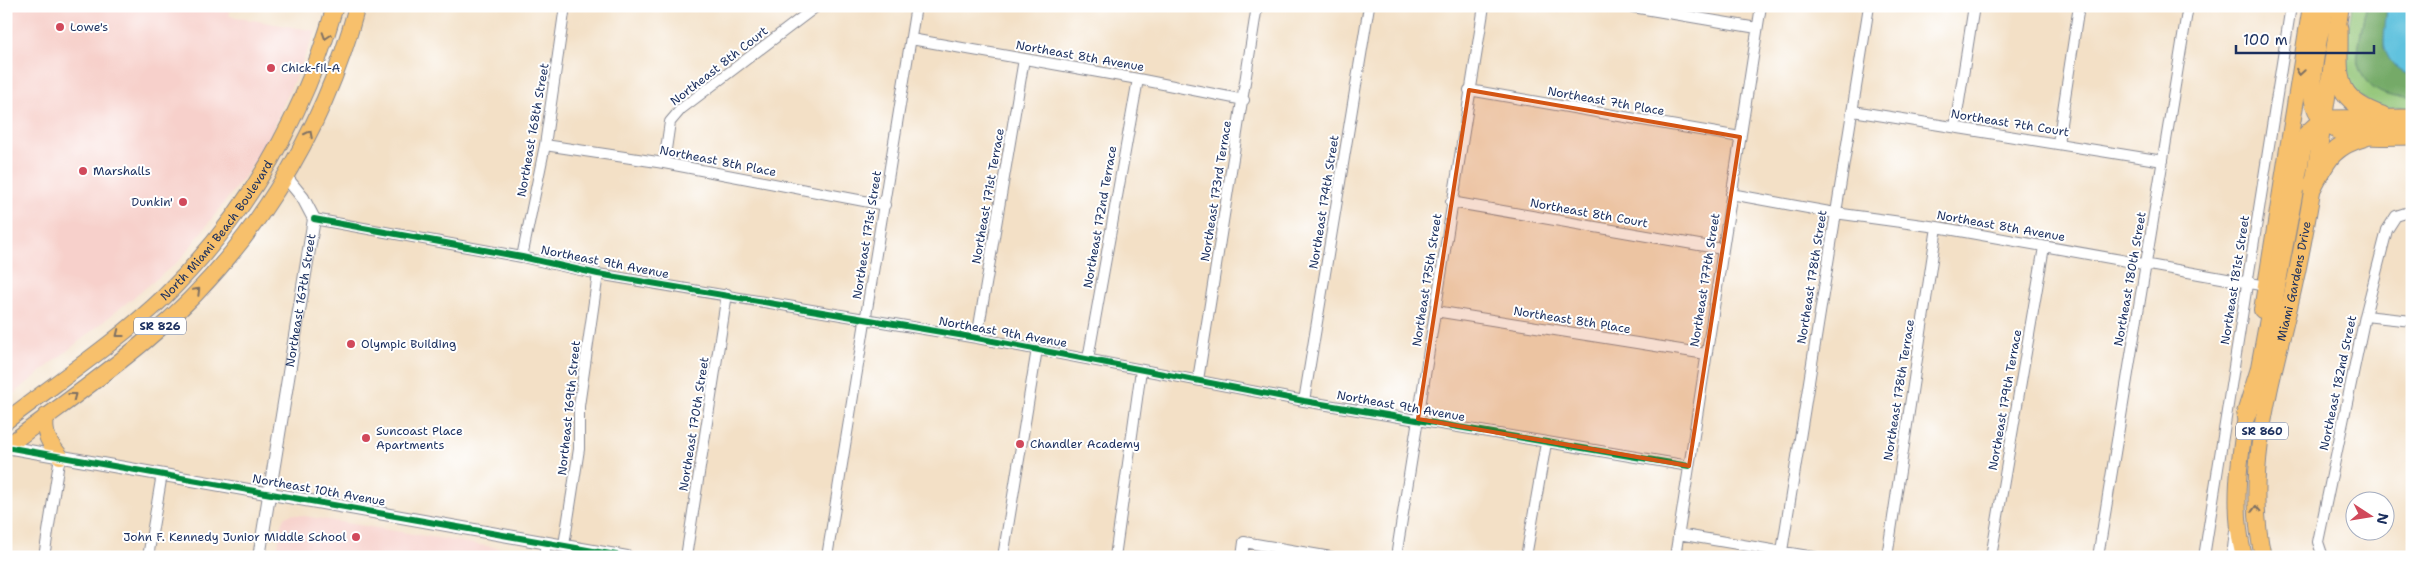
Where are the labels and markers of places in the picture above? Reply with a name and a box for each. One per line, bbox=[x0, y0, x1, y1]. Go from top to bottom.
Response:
place label: Lowe's bbox=[70, 19, 108, 35]
marker: Lowe's bbox=[54, 21, 66, 33]
place label: Chick-fil-A bbox=[281, 60, 341, 76]
marker: Chick-fil-A bbox=[265, 62, 277, 74]
place label: Marshalls bbox=[93, 163, 151, 179]
marker: Marshalls bbox=[77, 165, 89, 177]
place label: Dunkin' bbox=[131, 194, 173, 210]
marker: Dunkin' bbox=[177, 196, 189, 208]
place label: Olympic Building bbox=[361, 336, 456, 352]
marker: Olympic Building bbox=[345, 338, 357, 350]
place label: Suncoast Place Apartments bbox=[376, 423, 463, 453]
marker: Suncoast Place Apartments bbox=[360, 432, 372, 444]
place label: Chandler Academy bbox=[1030, 436, 1140, 452]
marker: Chandler Academy bbox=[1014, 438, 1026, 450]
place label: John F. Kennedy Junior Middle School bbox=[123, 529, 346, 545]
marker: John F. Kennedy Junior Middle School bbox=[350, 531, 362, 543]

